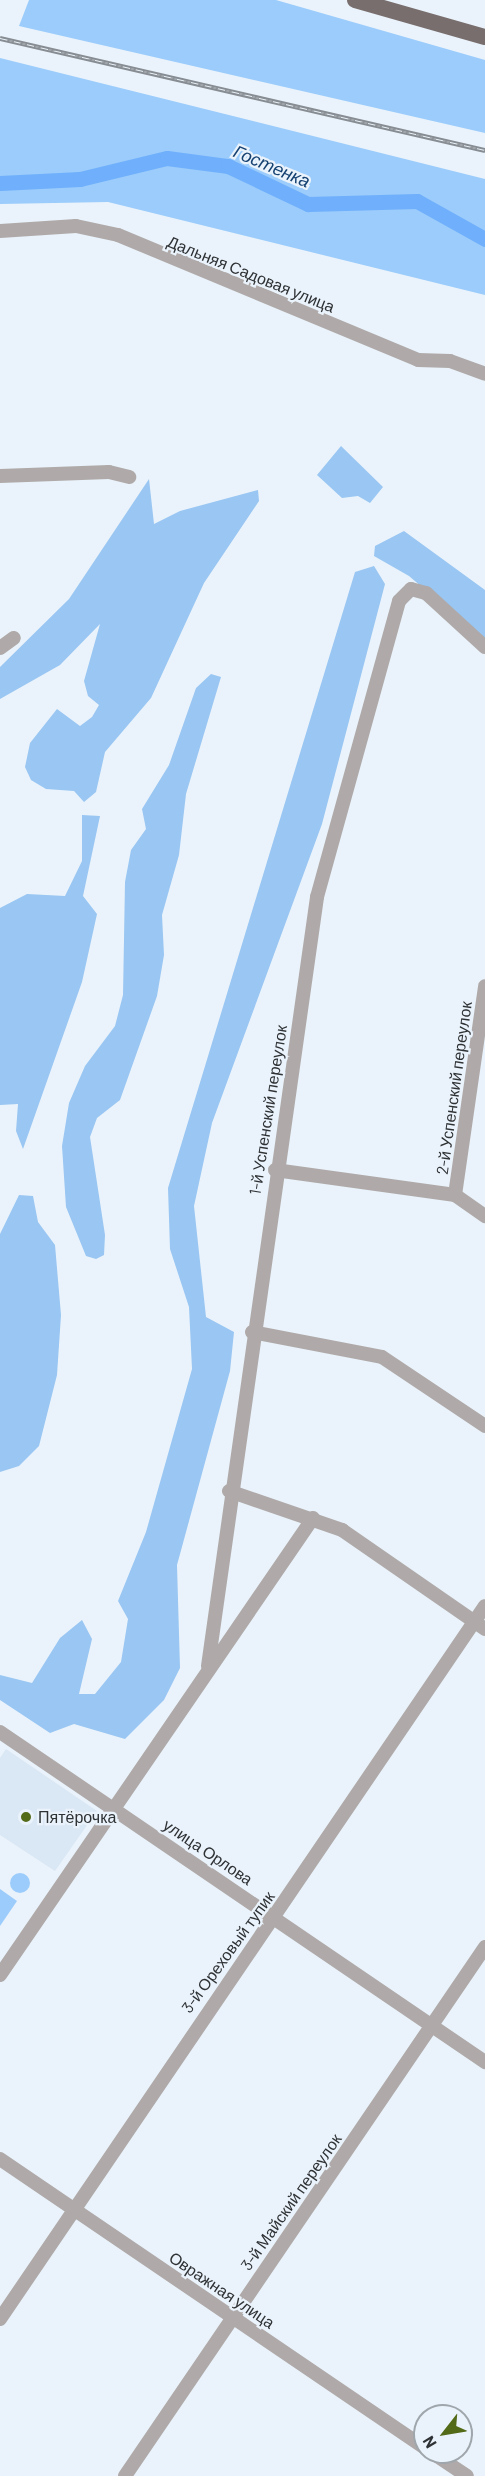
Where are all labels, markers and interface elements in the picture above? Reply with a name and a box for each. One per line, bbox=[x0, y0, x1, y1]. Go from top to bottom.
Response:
water label: Гостенка bbox=[230, 140, 314, 192]
street label: Дальняя Садовая улица bbox=[165, 232, 337, 316]
street label: 2-й Успенский переулок bbox=[432, 1000, 476, 1176]
street label: 1-й Успенский переулок bbox=[245, 1024, 291, 1196]
place label: Пятёрочка bbox=[38, 1807, 116, 1827]
marker: Пятёрочка bbox=[19, 1810, 33, 1824]
street label: улица Орлова bbox=[160, 1815, 256, 1889]
street label: 3-й Ореховый тупик bbox=[177, 1887, 279, 2017]
street label: 3-й Майский переулок bbox=[237, 2130, 345, 2274]
street label: Овражная улица bbox=[166, 2248, 278, 2332]
north arrow bbox=[413, 2404, 473, 2464]
text: N bbox=[418, 2433, 440, 2452]

